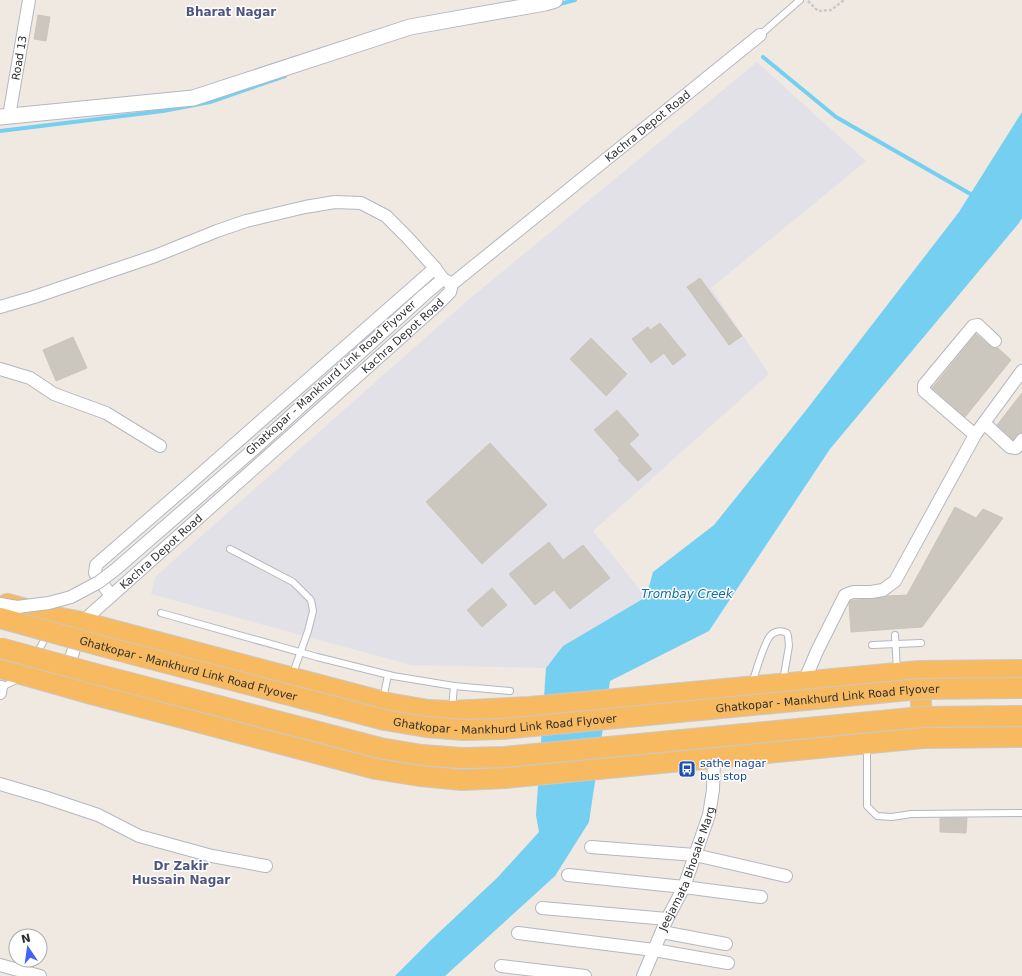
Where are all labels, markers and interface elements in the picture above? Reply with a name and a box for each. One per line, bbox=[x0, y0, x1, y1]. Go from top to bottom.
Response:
district label: Bharat Nagar bbox=[186, 5, 276, 19]
street label: Road 13 bbox=[9, 35, 29, 81]
street label: Kachra Depot Road bbox=[602, 88, 693, 164]
street label: Kachra Depot Road bbox=[359, 296, 446, 376]
street label: Ghatkopar - Mankhurd Link Road Flyover bbox=[243, 298, 419, 458]
street label: Kachra Depot Road bbox=[117, 511, 205, 592]
water label: Trombay Creek bbox=[641, 587, 734, 601]
street label: Ghatkopar - Mankhurd Link Road Flyover bbox=[78, 634, 299, 703]
street label: Ghatkopar - Mankhurd Link Road Flyover bbox=[715, 682, 940, 715]
street label: Ghatkopar - Mankhurd Link Road Flyover bbox=[392, 712, 618, 737]
place label: sathe nagar bus stop bbox=[700, 757, 766, 783]
bus stop icon: sathe nagar bus stop bbox=[677, 759, 697, 779]
street label: Jeejamata Bhosale Marg bbox=[656, 806, 717, 934]
district label: Dr Zakir Hussain Nagar bbox=[132, 859, 230, 887]
north arrow bbox=[8, 928, 48, 968]
text: N bbox=[20, 931, 32, 946]

